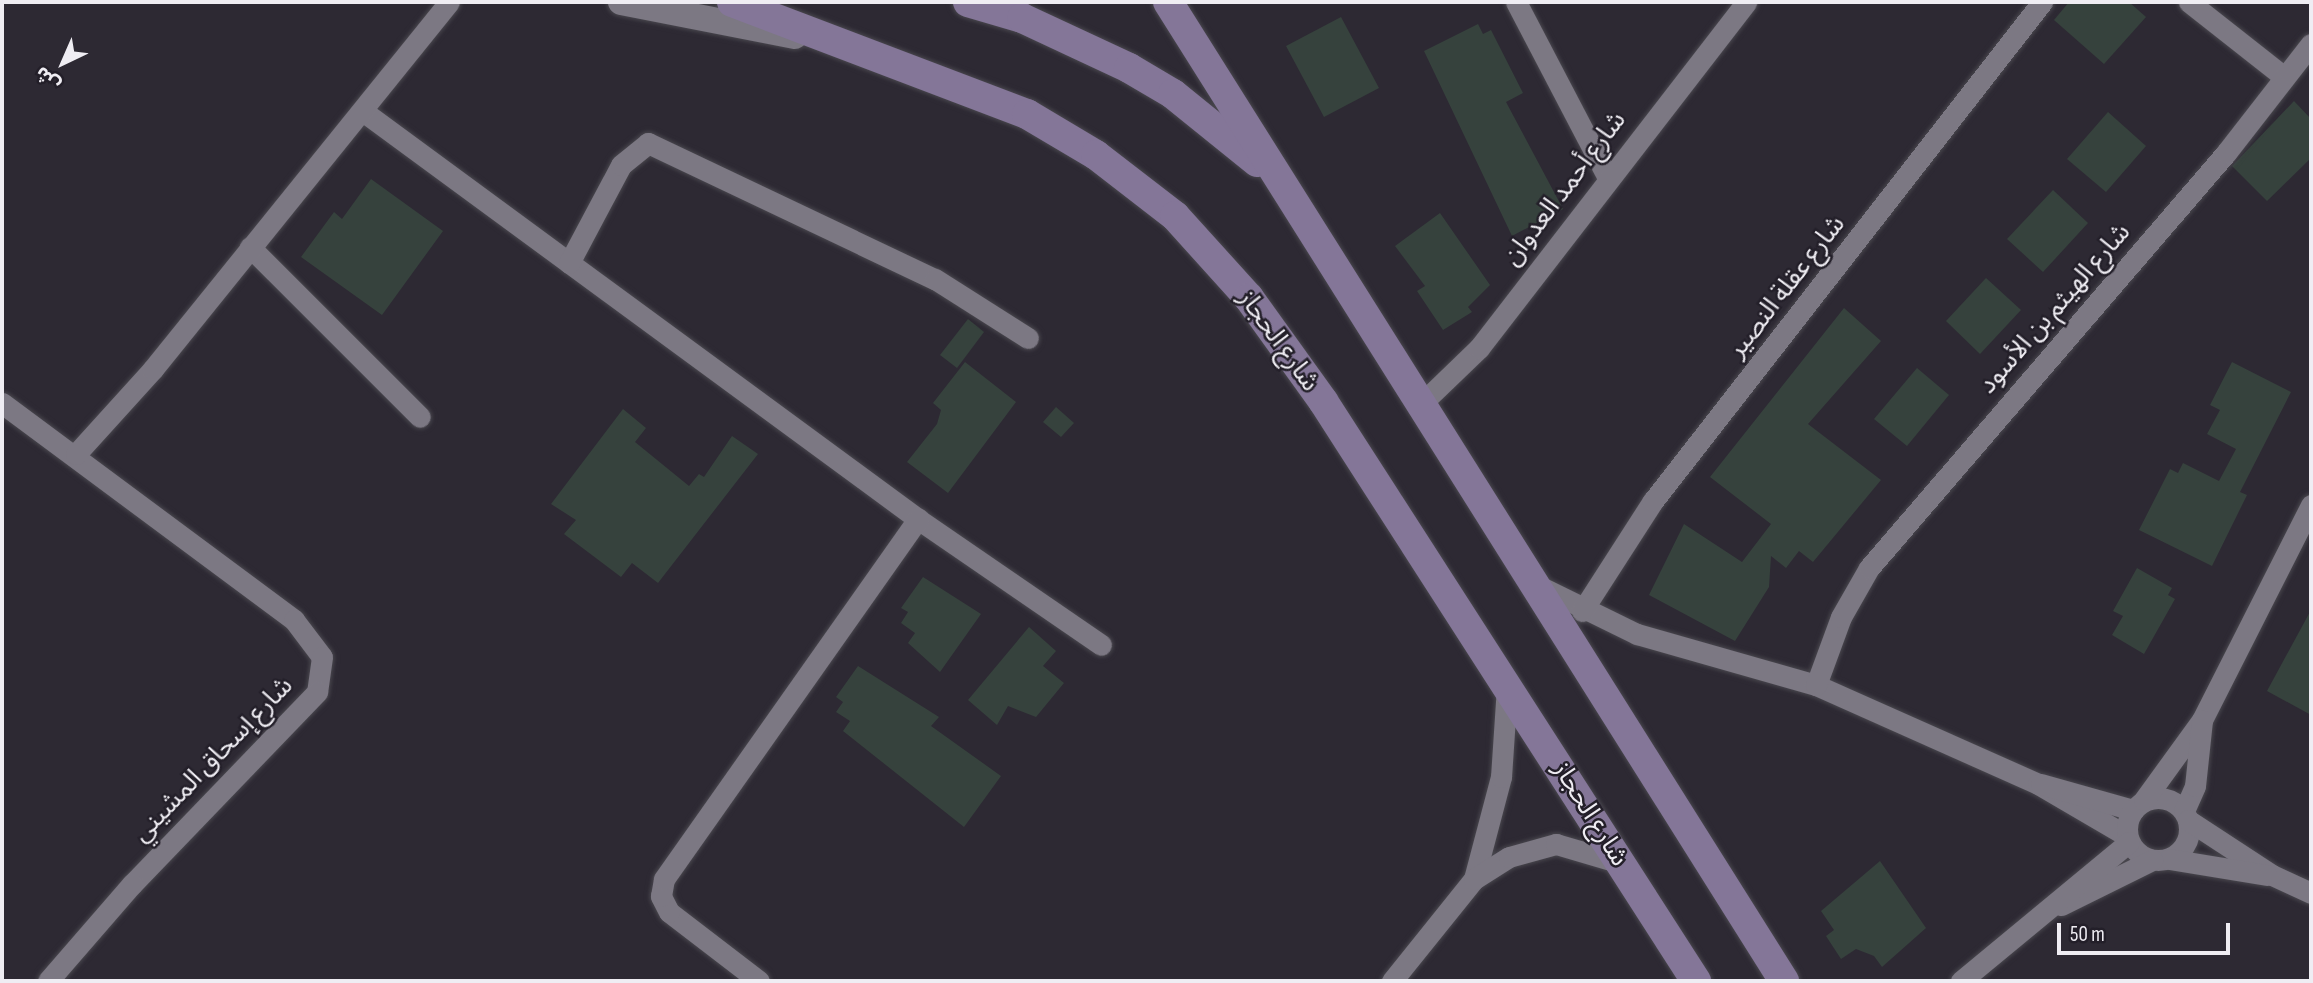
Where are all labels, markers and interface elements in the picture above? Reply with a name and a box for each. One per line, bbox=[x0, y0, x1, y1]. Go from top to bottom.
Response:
north arrow bbox=[28, 28, 98, 98]
text: ش bbox=[31, 61, 65, 96]
street label: شارع أحمد العدوان bbox=[1497, 106, 1633, 272]
street label: شارع عقلة النصير bbox=[1722, 210, 1852, 364]
street label: شارع الهيثم بن الأسود bbox=[1973, 217, 2137, 401]
street label: شارع الحجاز bbox=[1231, 284, 1325, 398]
street label: شارع إسحاق المشيني bbox=[126, 671, 300, 849]
street label: شارع الحجاز bbox=[1546, 756, 1634, 872]
scale bar bbox=[2061, 909, 2234, 953]
text: 50 m bbox=[2070, 922, 2105, 947]

